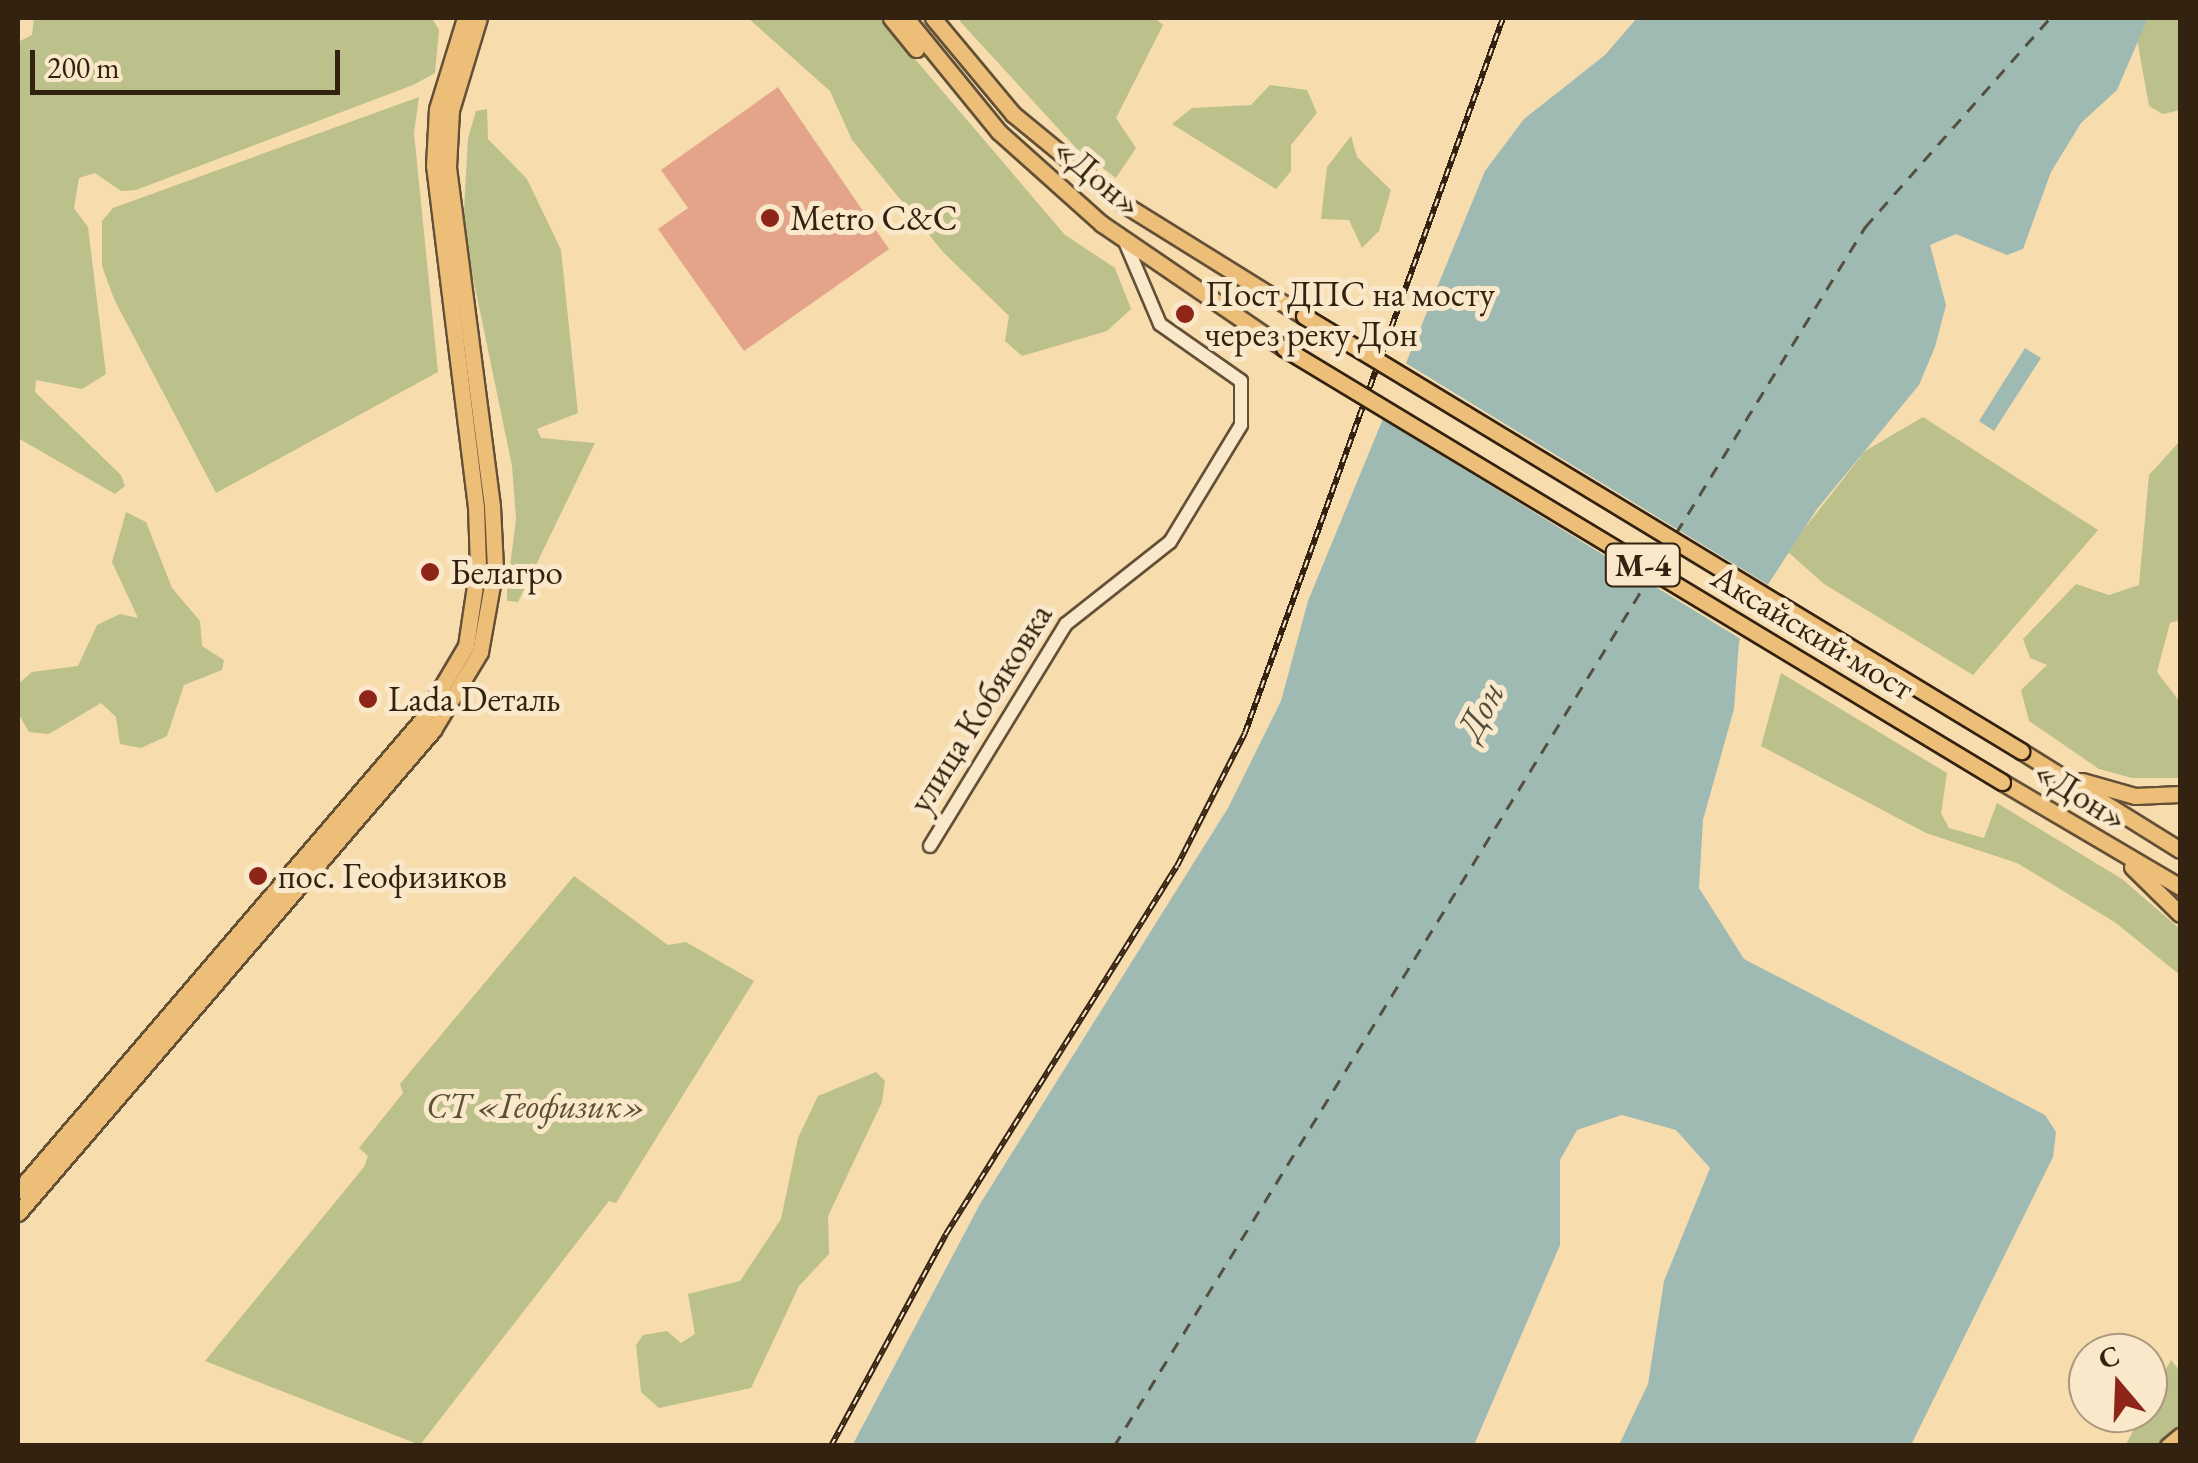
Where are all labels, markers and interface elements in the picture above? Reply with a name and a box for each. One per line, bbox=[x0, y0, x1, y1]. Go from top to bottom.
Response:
scale bar bbox=[35, 30, 345, 92]
text: 200 m bbox=[47, 48, 120, 87]
street label: «Дон» bbox=[1045, 128, 1151, 226]
place label: Metro C&C bbox=[790, 197, 958, 239]
marker: Metro C&C bbox=[759, 207, 781, 229]
place label: Пост ДПС на мосту через реку Дон bbox=[1205, 273, 1495, 355]
marker: Пост ДПС на мосту через реку Дон bbox=[1174, 303, 1196, 325]
road number: М-4 bbox=[1603, 538, 1683, 592]
place label: Белагро bbox=[450, 551, 563, 593]
street label: Аксайский мост bbox=[1704, 555, 1922, 709]
marker: Белагро bbox=[419, 561, 441, 583]
street label: улица Кобяковка bbox=[899, 596, 1061, 820]
water label: Дон bbox=[1446, 673, 1514, 747]
place label: Lada Dеталь bbox=[388, 678, 560, 720]
marker: Lada Dеталь bbox=[357, 688, 379, 710]
street label: «Дон» bbox=[2027, 750, 2135, 840]
place label: пос. Геофизиков bbox=[278, 855, 507, 897]
marker: пос. Геофизиков bbox=[247, 865, 269, 887]
park label: СТ «Геофизик» bbox=[426, 1085, 646, 1127]
north arrow bbox=[2068, 1333, 2168, 1433]
text: С bbox=[2094, 1336, 2124, 1377]

